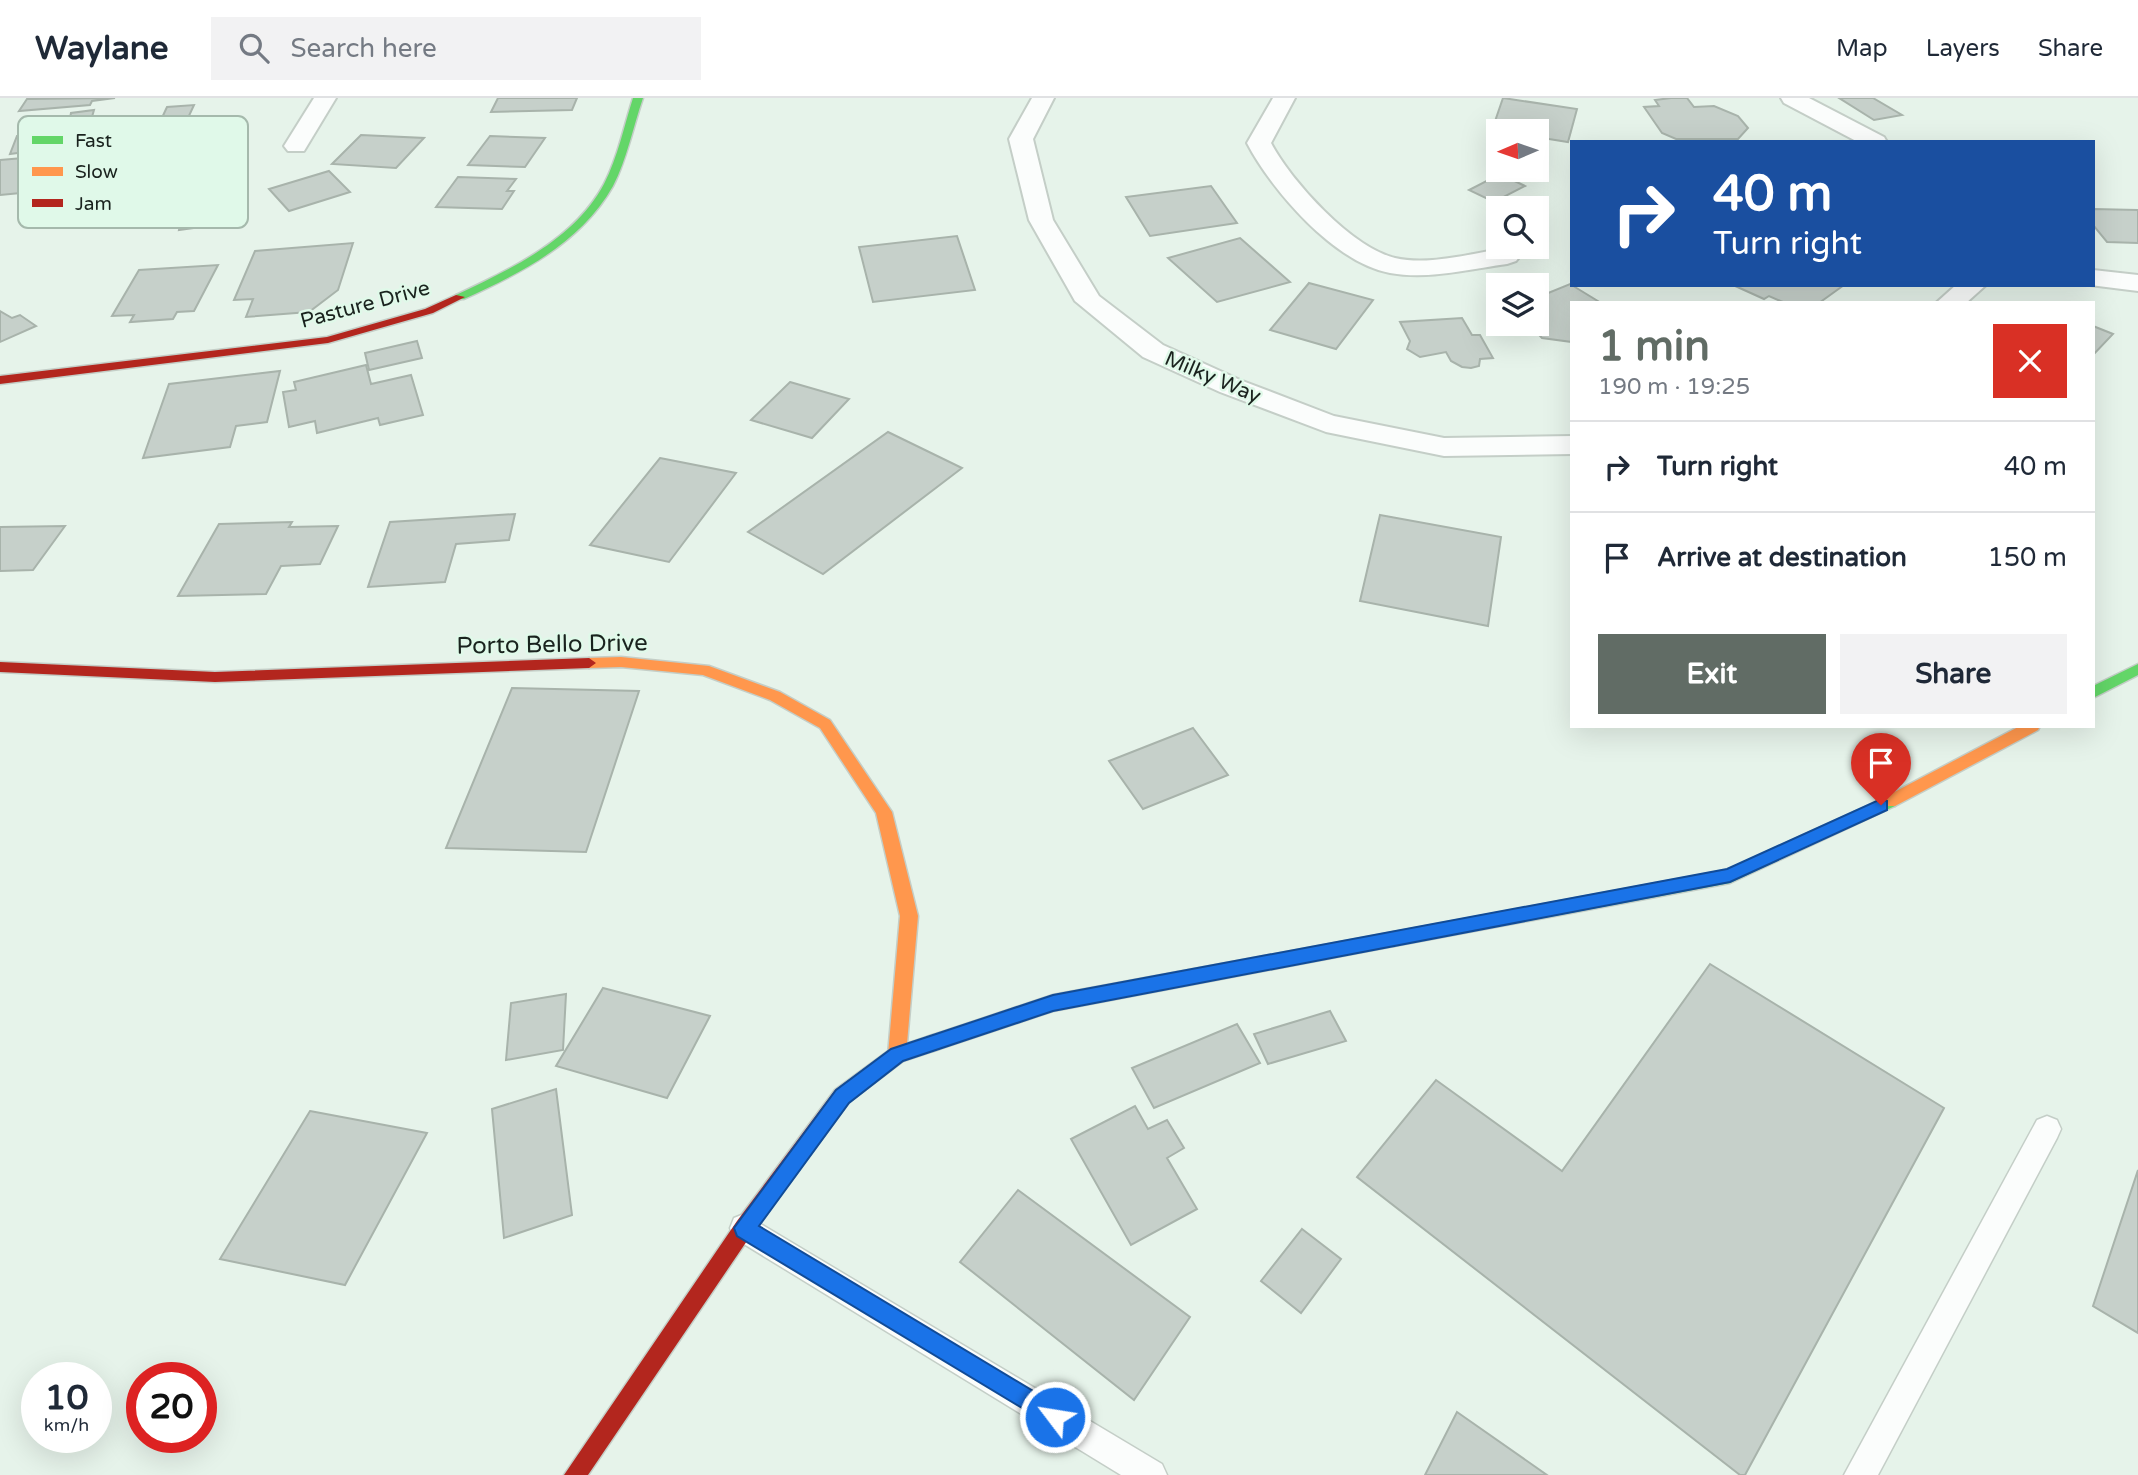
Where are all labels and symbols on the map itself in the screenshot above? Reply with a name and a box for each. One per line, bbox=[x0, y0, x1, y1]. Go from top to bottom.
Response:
legend bbox=[18, 116, 248, 228]
north arrow bbox=[1486, 119, 1549, 182]
text: Fast bbox=[75, 130, 112, 152]
text: Slow bbox=[75, 161, 118, 183]
text: Jam bbox=[75, 193, 112, 215]
street label: Pasture Drive bbox=[298, 275, 433, 334]
street label: Milky Way bbox=[1161, 346, 1265, 409]
street label: Porto Bello Drive bbox=[456, 628, 648, 661]
pin bbox=[1851, 733, 1911, 805]
speed limit sign: 20 bbox=[126, 1362, 217, 1453]
position arrow bbox=[1018, 1380, 1092, 1454]

